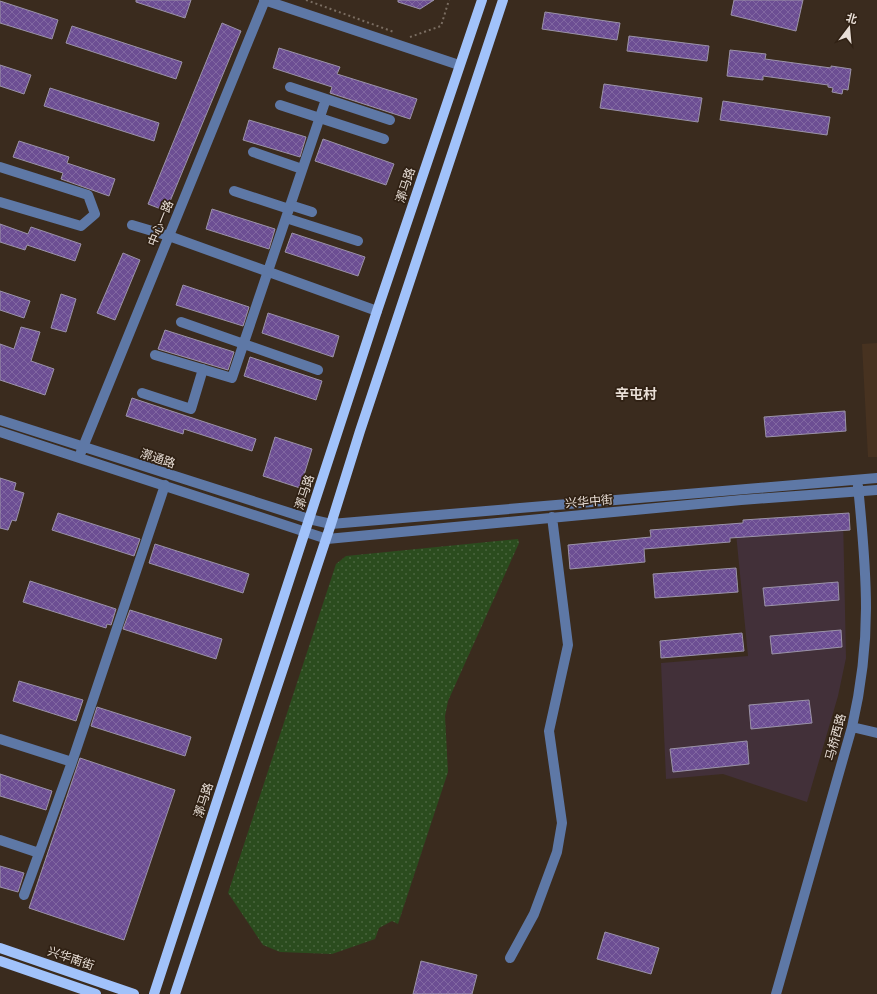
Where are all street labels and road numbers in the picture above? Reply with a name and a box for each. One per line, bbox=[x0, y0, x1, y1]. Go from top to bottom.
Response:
street label: 漷马路 bbox=[392, 166, 418, 204]
street label: 中心一路 bbox=[144, 198, 176, 248]
street label: 漷通路 bbox=[139, 445, 177, 471]
street label: 漷马路 bbox=[291, 473, 317, 511]
street label: 兴华中街 bbox=[564, 491, 614, 511]
street label: 马桥西路 bbox=[822, 712, 848, 762]
street label: 漷马路 bbox=[190, 781, 216, 819]
street label: 兴华南街 bbox=[46, 943, 96, 973]

